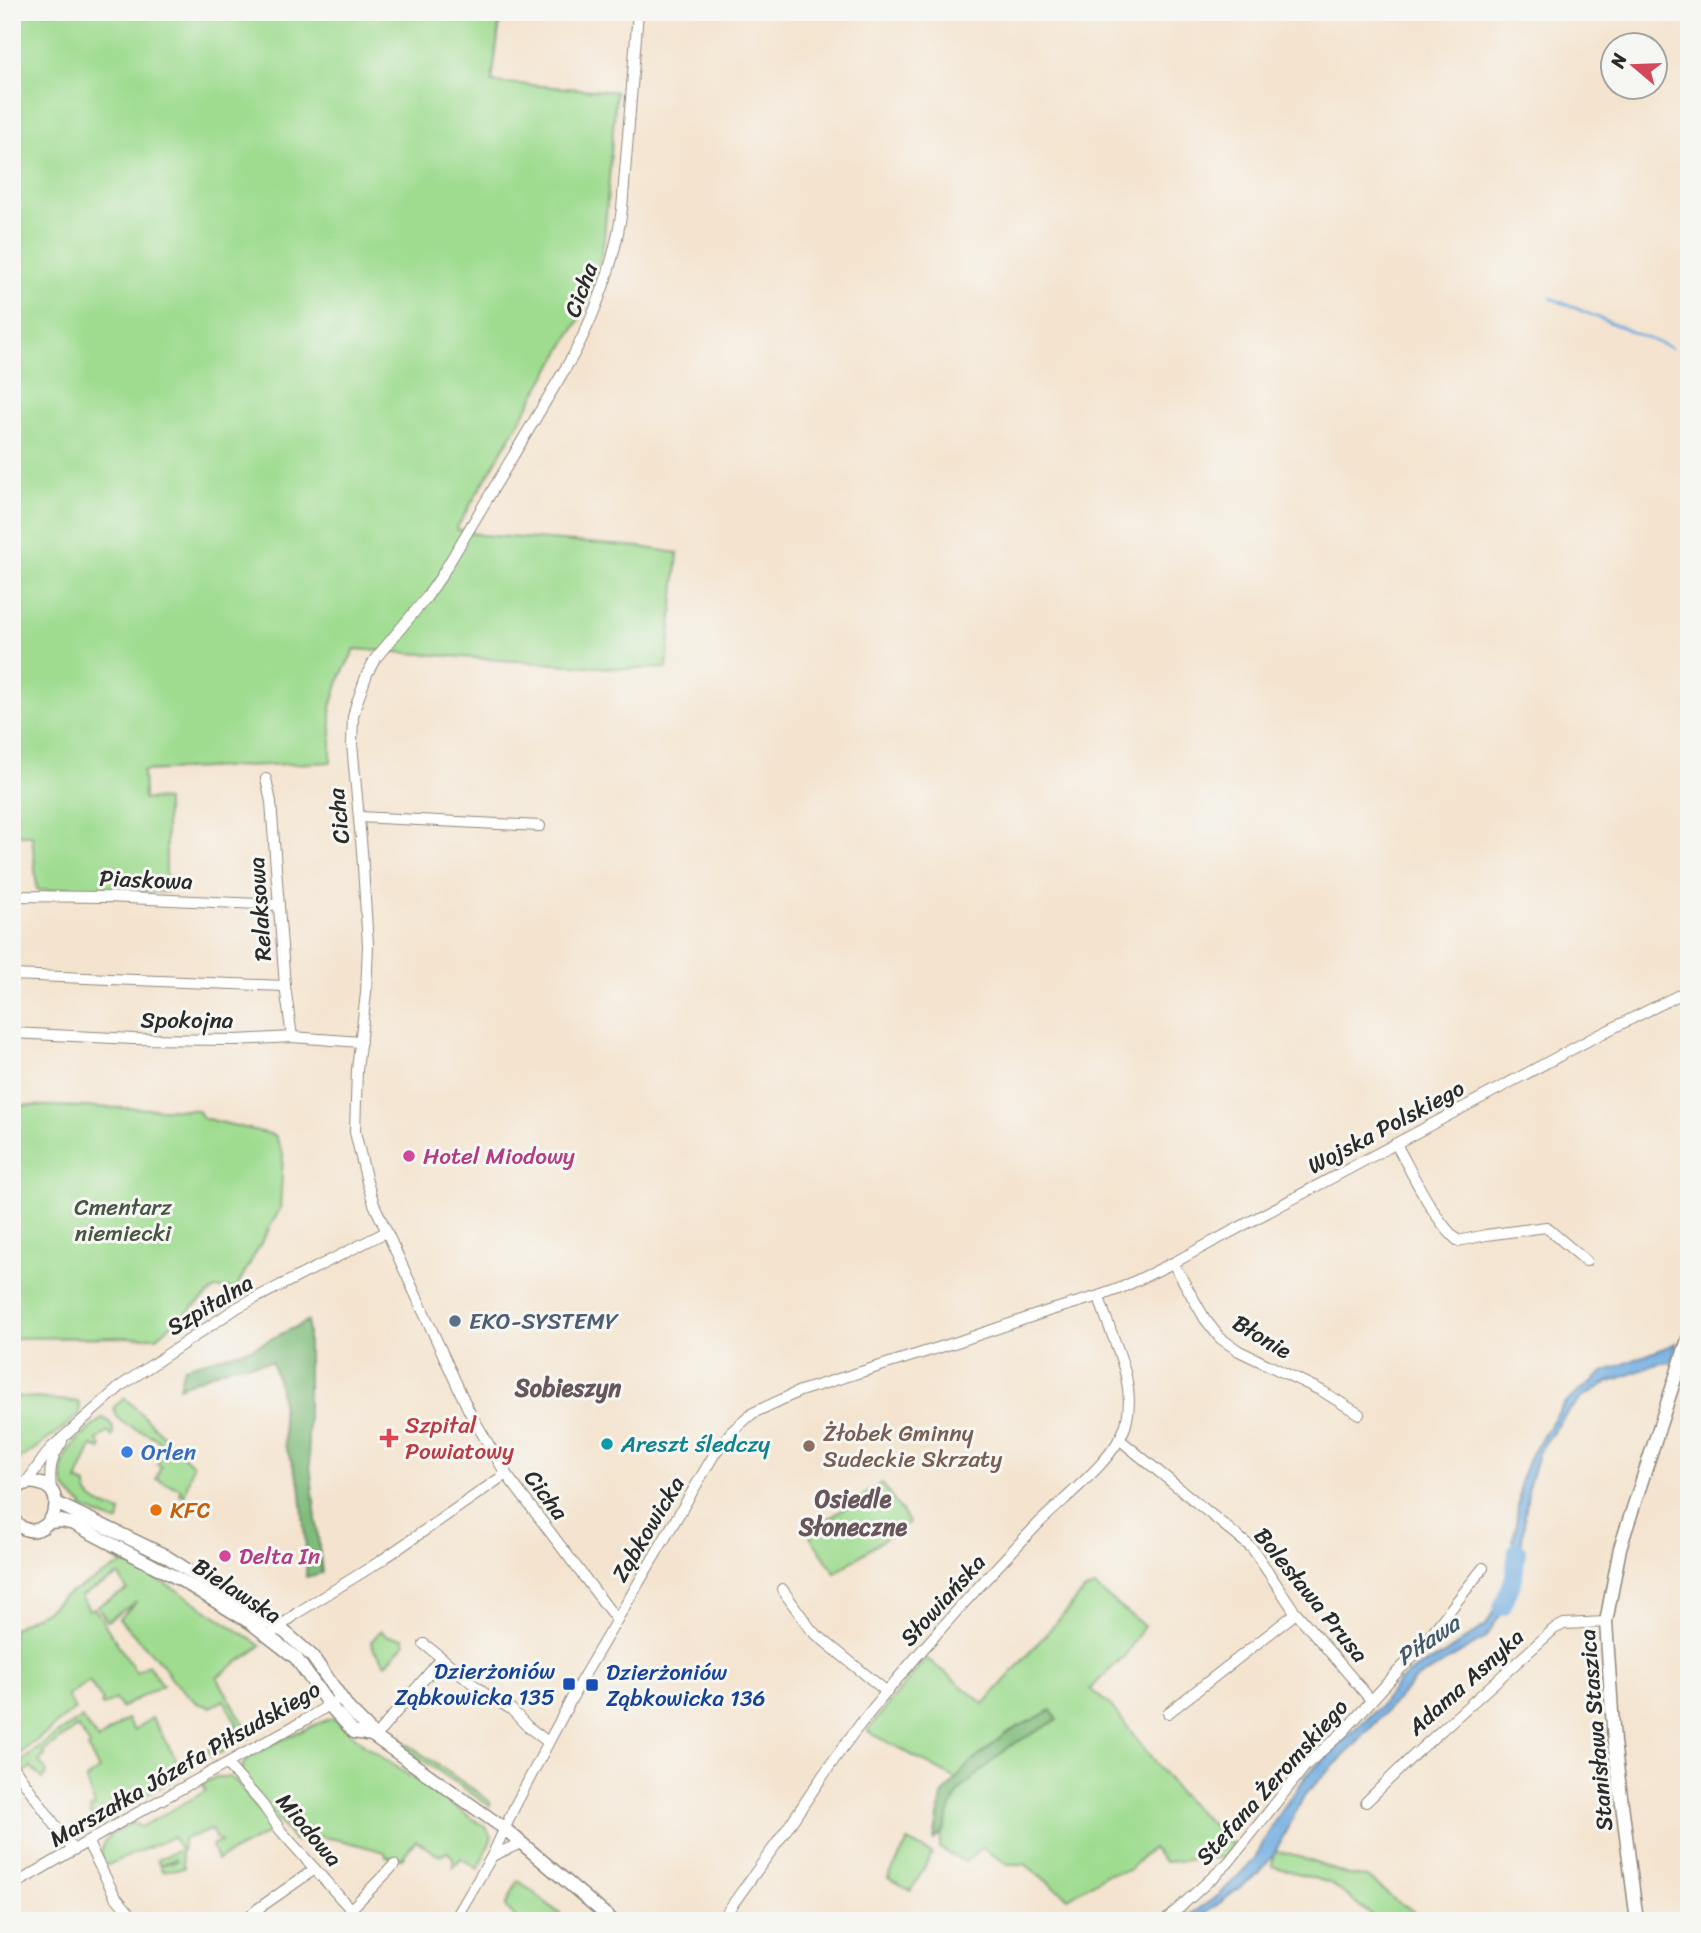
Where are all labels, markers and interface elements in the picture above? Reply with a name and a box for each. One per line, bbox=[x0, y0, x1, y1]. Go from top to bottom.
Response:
north arrow bbox=[1600, 32, 1670, 102]
text: N bbox=[1600, 48, 1636, 73]
street label: Cicha bbox=[552, 256, 610, 323]
street label: Cicha bbox=[316, 786, 362, 846]
street label: Relaksowa bbox=[236, 856, 284, 962]
street label: Piaskowa bbox=[99, 858, 193, 902]
street label: Spokojna bbox=[141, 1000, 234, 1041]
street label: Wojska Polskiego bbox=[1300, 1068, 1472, 1186]
place label: Hotel Miodowy bbox=[423, 1136, 575, 1177]
marker: Hotel Miodowy bbox=[401, 1148, 417, 1164]
park label: Cmentarz niemiecki bbox=[74, 1187, 173, 1254]
street label: Szpitalna bbox=[159, 1263, 262, 1347]
place label: EKO-SYSTEMY bbox=[469, 1301, 619, 1342]
street label: Błonie bbox=[1224, 1303, 1300, 1371]
marker: EKO-SYSTEMY bbox=[447, 1313, 463, 1329]
district label: Sobieszyn bbox=[514, 1367, 621, 1409]
place label: Szpital Powiatowy bbox=[405, 1405, 514, 1472]
place label: Żłobek Gminny Sudeckie Skrzaty bbox=[823, 1413, 1002, 1480]
place label: Areszt śledczy bbox=[620, 1424, 770, 1465]
marker: Szpital Powiatowy bbox=[379, 1428, 399, 1448]
place label: Orlen bbox=[141, 1432, 197, 1473]
marker: Areszt śledczy bbox=[599, 1436, 615, 1452]
marker: Żłobek Gminny Sudeckie Skrzaty bbox=[801, 1438, 817, 1454]
marker: Orlen bbox=[119, 1444, 135, 1460]
street label: Cicha bbox=[513, 1460, 579, 1530]
street label: Ząbkowicka bbox=[600, 1467, 696, 1590]
district label: Osiedle Słoneczne bbox=[798, 1478, 908, 1548]
place label: KFC bbox=[170, 1490, 211, 1531]
marker: KFC bbox=[148, 1502, 164, 1518]
street label: Bolesława Prusa bbox=[1243, 1518, 1379, 1673]
place label: Delta In bbox=[239, 1536, 321, 1577]
street label: Słowiańska bbox=[890, 1544, 996, 1656]
street label: Bielawska bbox=[184, 1547, 290, 1635]
marker: Delta In bbox=[217, 1548, 233, 1564]
water label: Piława bbox=[1387, 1602, 1470, 1677]
street label: Adama Asnyka bbox=[1397, 1618, 1534, 1747]
street label: Stanisława Staszica bbox=[1567, 1627, 1625, 1833]
place label: Dzierżoniów Ząbkowicka 135 bbox=[394, 1651, 556, 1718]
place label: Dzierżoniów Ząbkowicka 136 bbox=[606, 1652, 766, 1719]
street label: Marszałka Józefa Piłsudskiego bbox=[41, 1669, 329, 1859]
marker: Dzierżoniów Ząbkowicka 135 bbox=[561, 1676, 577, 1692]
marker: Dzierżoniów Ząbkowicka 136 bbox=[584, 1677, 600, 1693]
street label: Stefana Żeromskiego bbox=[1185, 1689, 1359, 1875]
street label: Miodowa bbox=[265, 1783, 353, 1877]

